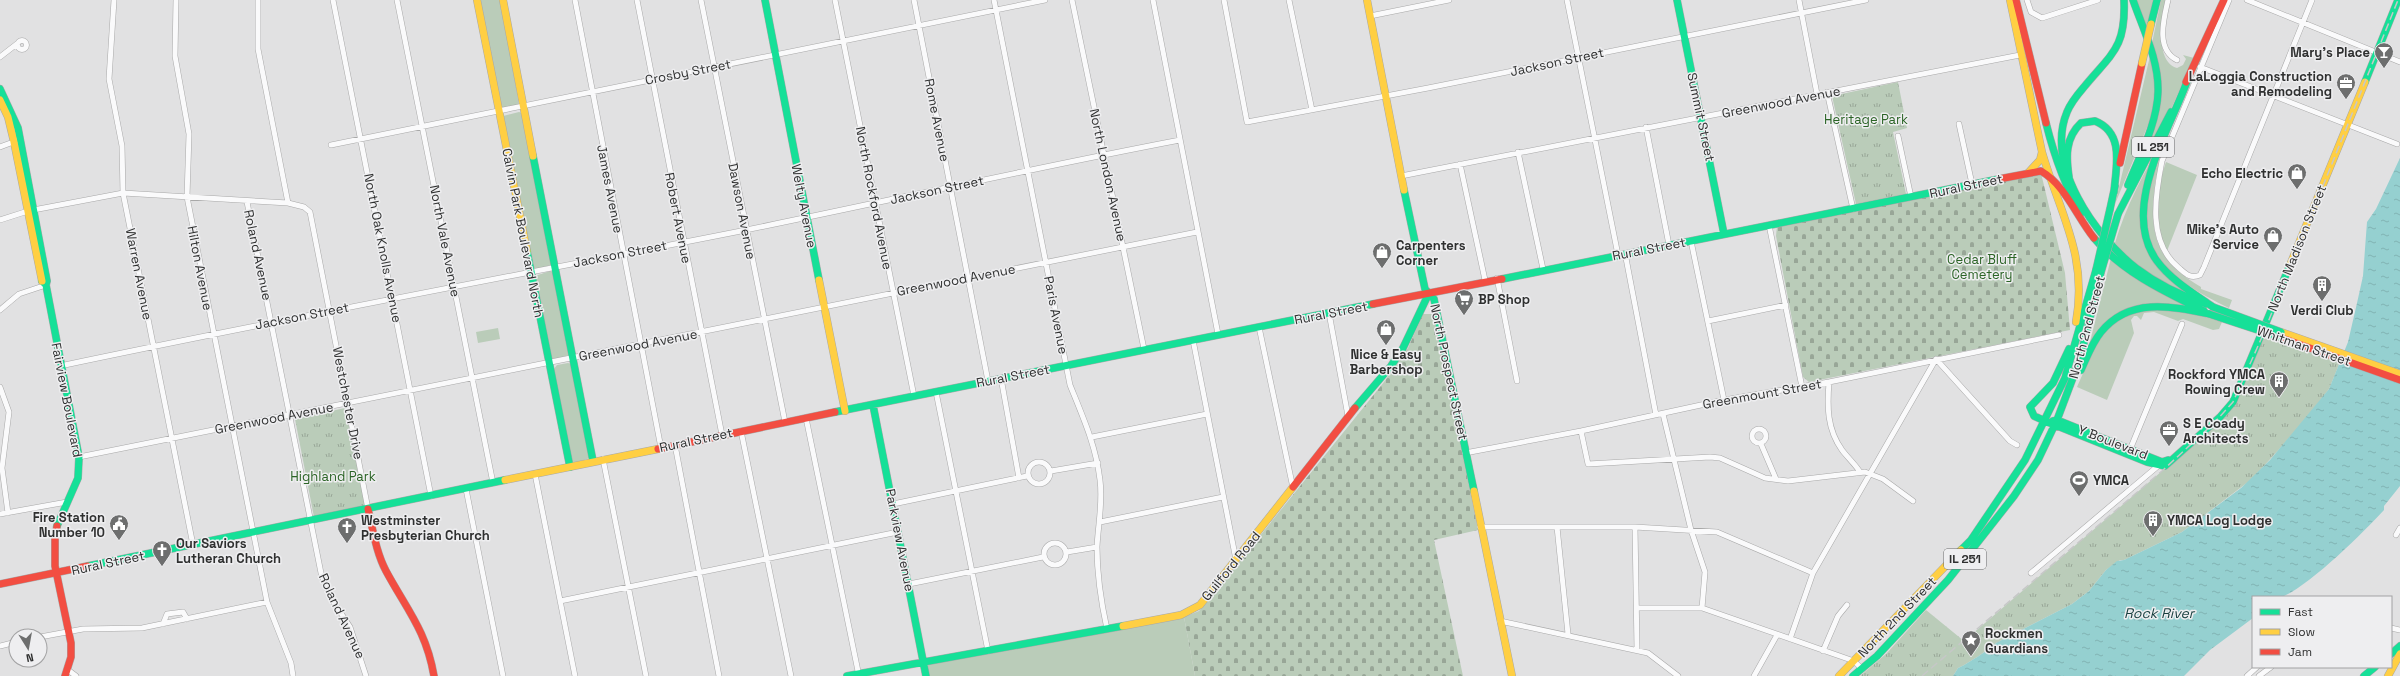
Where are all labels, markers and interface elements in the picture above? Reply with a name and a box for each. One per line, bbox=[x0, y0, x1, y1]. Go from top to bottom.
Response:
bar icon: Mary's Place bbox=[2373, 41, 2395, 69]
street label: Jackson Street bbox=[1509, 44, 1605, 80]
place label: Mary's Place bbox=[2290, 44, 2370, 61]
street label: Crosby Street bbox=[644, 55, 732, 89]
place label: LaLoggia Construction and Remodeling bbox=[2189, 68, 2332, 100]
street label: Summit Street bbox=[1683, 71, 1719, 163]
office icon: LaLoggia Construction and Remodeling bbox=[2335, 72, 2357, 100]
street label: Rome Avenue bbox=[921, 77, 953, 163]
street label: Greenwood Avenue bbox=[1720, 82, 1842, 122]
street label: North London Avenue bbox=[1086, 107, 1130, 243]
park label: Heritage Park bbox=[1824, 111, 1908, 128]
street label: North Rockford Avenue bbox=[852, 125, 896, 271]
road number: IL 251 bbox=[2132, 137, 2174, 157]
street label: James Avenue bbox=[593, 143, 627, 235]
street label: Calvin Park Boulevard North bbox=[498, 147, 548, 319]
street label: Dawson Avenue bbox=[724, 161, 760, 261]
shop icon: Echo Electric bbox=[2286, 162, 2308, 190]
street label: Welty Avenue bbox=[788, 163, 820, 249]
place label: Echo Electric bbox=[2201, 165, 2283, 182]
street label: Rural Street bbox=[1928, 170, 2004, 202]
street label: Robert Avenue bbox=[661, 171, 695, 265]
street label: North Oak Knolls Avenue bbox=[360, 172, 406, 324]
street label: Jackson Street bbox=[889, 172, 985, 208]
street label: North Madison Street bbox=[2264, 182, 2330, 314]
street label: North Vale Avenue bbox=[426, 184, 464, 298]
street label: Roland Avenue bbox=[240, 208, 276, 302]
place label: Mike's Auto Service bbox=[2186, 221, 2259, 253]
street label: Hilton Avenue bbox=[183, 224, 217, 312]
shop icon: Mike's Auto Service bbox=[2262, 225, 2284, 253]
street label: Warren Avenue bbox=[122, 227, 156, 321]
street label: Rural Street bbox=[1611, 234, 1687, 264]
street label: Jackson Street bbox=[572, 237, 668, 271]
place label: Carpenters Corner bbox=[1396, 237, 1466, 269]
shop icon: Carpenters Corner bbox=[1371, 241, 1393, 269]
park label: Cedar Bluff Cemetery bbox=[1947, 251, 2017, 283]
street label: Greenwood Avenue bbox=[895, 260, 1017, 300]
street label: North 2nd Street bbox=[2065, 274, 2109, 380]
building icon: Verdi Club bbox=[2311, 274, 2333, 302]
street label: Paris Avenue bbox=[1040, 275, 1072, 355]
supermarket icon: BP Shop bbox=[1453, 288, 1475, 316]
place label: BP Shop bbox=[1478, 291, 1530, 308]
street label: Rural Street bbox=[1293, 298, 1369, 328]
street label: Jackson Street bbox=[254, 299, 350, 333]
street label: North Prospect Street bbox=[1426, 302, 1472, 442]
place label: Verdi Club bbox=[2290, 302, 2354, 319]
shop icon: Nice & Easy Barbershop bbox=[1375, 318, 1397, 346]
street label: Whitman Street bbox=[2255, 322, 2353, 370]
street label: Greenwood Avenue bbox=[577, 325, 699, 365]
street label: Fairview Boulevard bbox=[48, 341, 86, 459]
street label: Westchester Drive bbox=[329, 345, 367, 461]
place label: Nice & Easy Barbershop bbox=[1349, 346, 1423, 378]
street label: Rural Street bbox=[975, 361, 1051, 391]
place label: Rockford YMCA Rowing Crew bbox=[2168, 366, 2266, 398]
building icon: Rockford YMCA Rowing Crew bbox=[2268, 370, 2290, 398]
street label: Greenmount Street bbox=[1701, 375, 1823, 413]
street label: Greenwood Avenue bbox=[213, 398, 335, 438]
place label: S E Coady Architects bbox=[2183, 415, 2249, 447]
office icon: S E Coady Architects bbox=[2158, 419, 2180, 447]
street label: Y Boulevard bbox=[2076, 421, 2150, 463]
street label: Rural Street bbox=[658, 424, 734, 456]
park label: Highland Park bbox=[290, 468, 376, 485]
sports icon: YMCA bbox=[2068, 469, 2090, 497]
place label: YMCA bbox=[2093, 472, 2130, 489]
street label: Parkview Avenue bbox=[882, 487, 918, 593]
place label: Fire Station Number 10 bbox=[33, 509, 105, 541]
building icon: YMCA Log Lodge bbox=[2142, 509, 2164, 537]
place label: Westminster Presbyterian Church bbox=[361, 512, 490, 544]
place label: YMCA Log Lodge bbox=[2167, 512, 2272, 529]
public building icon: Fire Station Number 10 bbox=[108, 513, 130, 541]
church icon: Westminster Presbyterian Church bbox=[336, 516, 358, 544]
street label: Guilford Road bbox=[1198, 528, 1264, 604]
place label: Our Saviors Lutheran Church bbox=[176, 535, 281, 567]
church icon: Our Saviors Lutheran Church bbox=[151, 539, 173, 567]
street label: Rural Street bbox=[70, 547, 146, 579]
road number: IL 251 bbox=[1944, 549, 1986, 569]
street label: Roland Avenue bbox=[315, 571, 369, 661]
street label: North 2nd Street bbox=[1854, 573, 1940, 661]
legend bbox=[2252, 596, 2392, 668]
water label: Rock River bbox=[2124, 604, 2196, 622]
text: Fast bbox=[2288, 604, 2313, 620]
text: Slow bbox=[2288, 624, 2315, 640]
place label: Rockmen Guardians bbox=[1985, 625, 2048, 657]
north arrow bbox=[8, 628, 48, 668]
place icon: Rockmen Guardians bbox=[1960, 629, 1982, 657]
text: Jam bbox=[2288, 644, 2312, 660]
text: N bbox=[25, 650, 35, 665]

